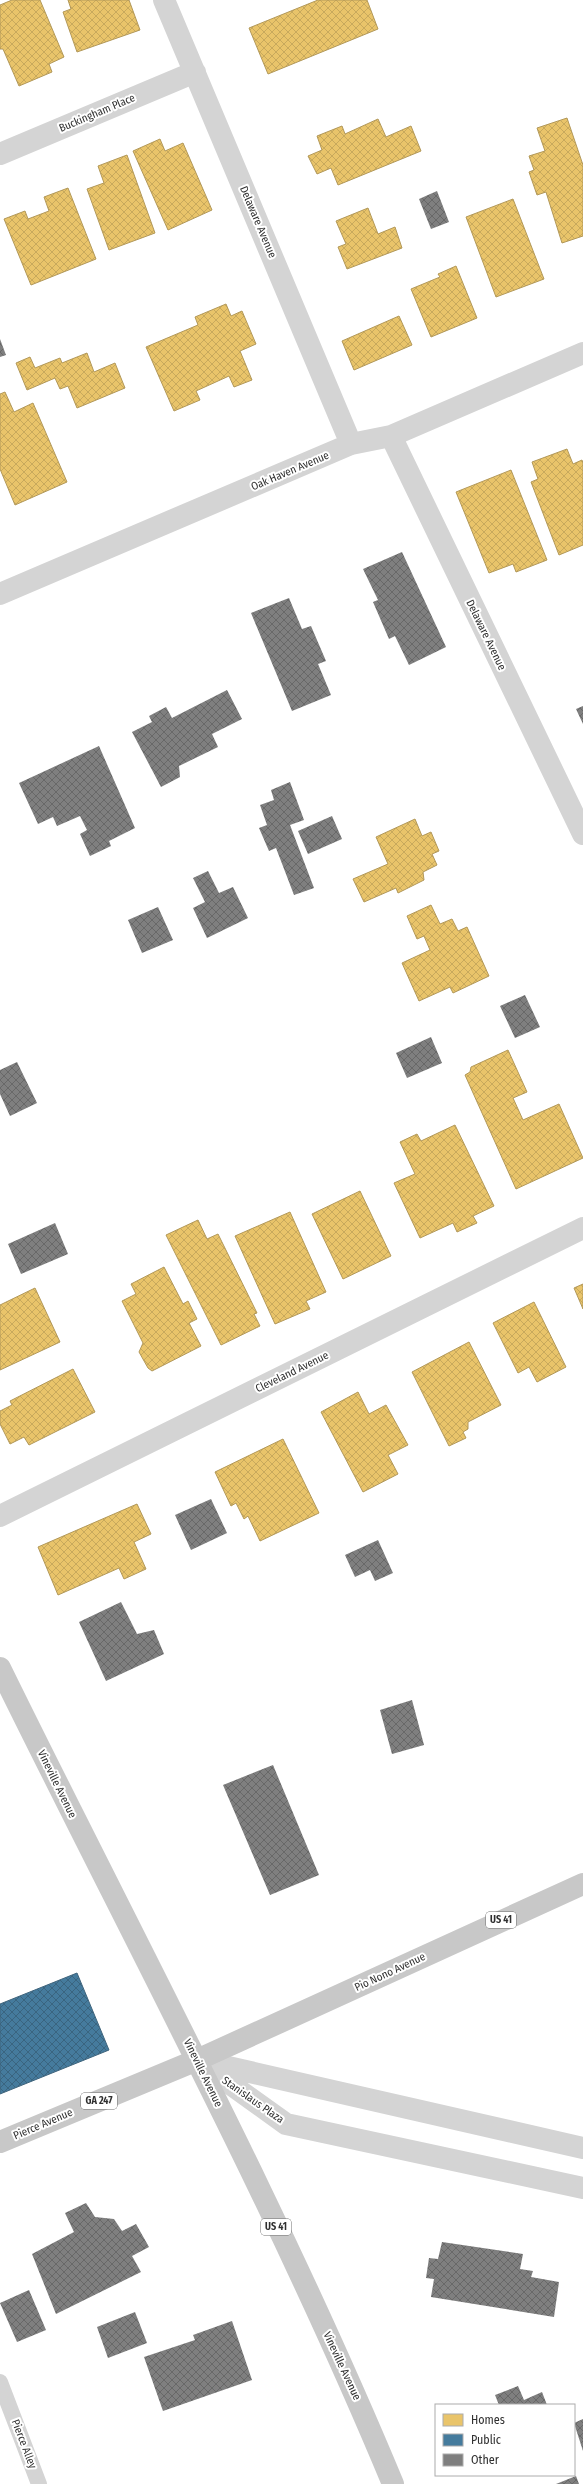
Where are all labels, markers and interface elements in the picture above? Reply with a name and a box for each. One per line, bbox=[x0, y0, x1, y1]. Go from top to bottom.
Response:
street label: Buckingham Place bbox=[57, 91, 137, 135]
street label: Delaware Avenue bbox=[237, 184, 279, 260]
street label: Oak Haven Avenue bbox=[249, 449, 331, 493]
street label: Delaware Avenue bbox=[463, 598, 509, 672]
street label: Cleveland Avenue bbox=[253, 1349, 331, 1395]
street label: Vineville Avenue bbox=[35, 1748, 79, 1820]
road number: US 41 bbox=[486, 1912, 516, 1928]
street label: Pio Nono Avenue bbox=[353, 1950, 427, 1994]
street label: Vineville Avenue bbox=[181, 2037, 225, 2109]
street label: Stanislaus Plaza bbox=[220, 2074, 286, 2126]
road number: GA 247 bbox=[81, 2093, 117, 2109]
street label: Pierce Avenue bbox=[11, 2106, 75, 2142]
road number: US 41 bbox=[261, 2219, 291, 2235]
street label: Vineville Avenue bbox=[320, 2330, 364, 2402]
legend bbox=[435, 2404, 575, 2476]
text: Homes bbox=[471, 2413, 505, 2427]
street label: Pierce Alley bbox=[9, 2417, 39, 2471]
text: Public bbox=[471, 2433, 501, 2447]
text: Other bbox=[471, 2453, 500, 2467]

